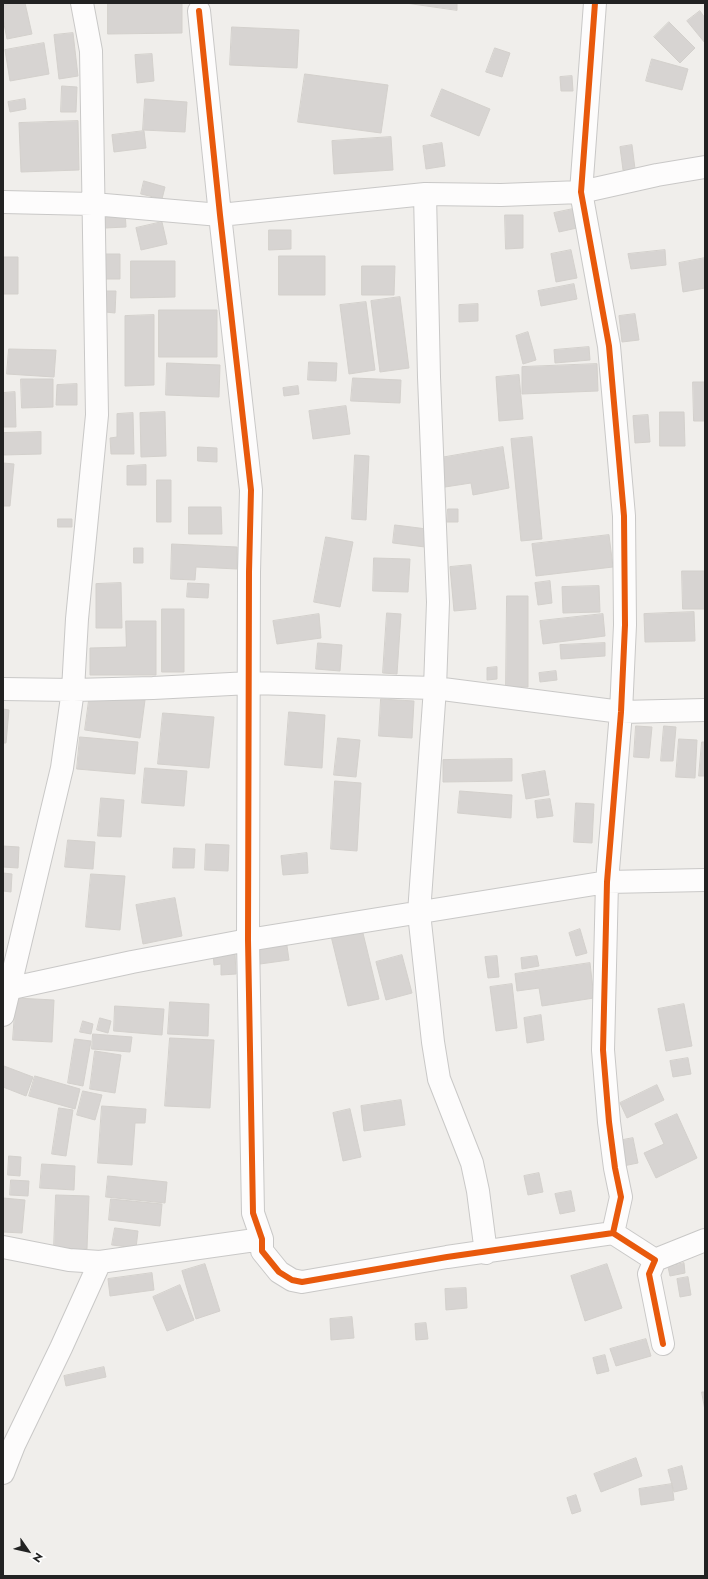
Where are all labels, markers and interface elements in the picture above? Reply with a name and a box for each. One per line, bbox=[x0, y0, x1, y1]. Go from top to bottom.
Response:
north arrow bbox=[8, 1531, 48, 1571]
text: N bbox=[29, 1550, 47, 1566]

